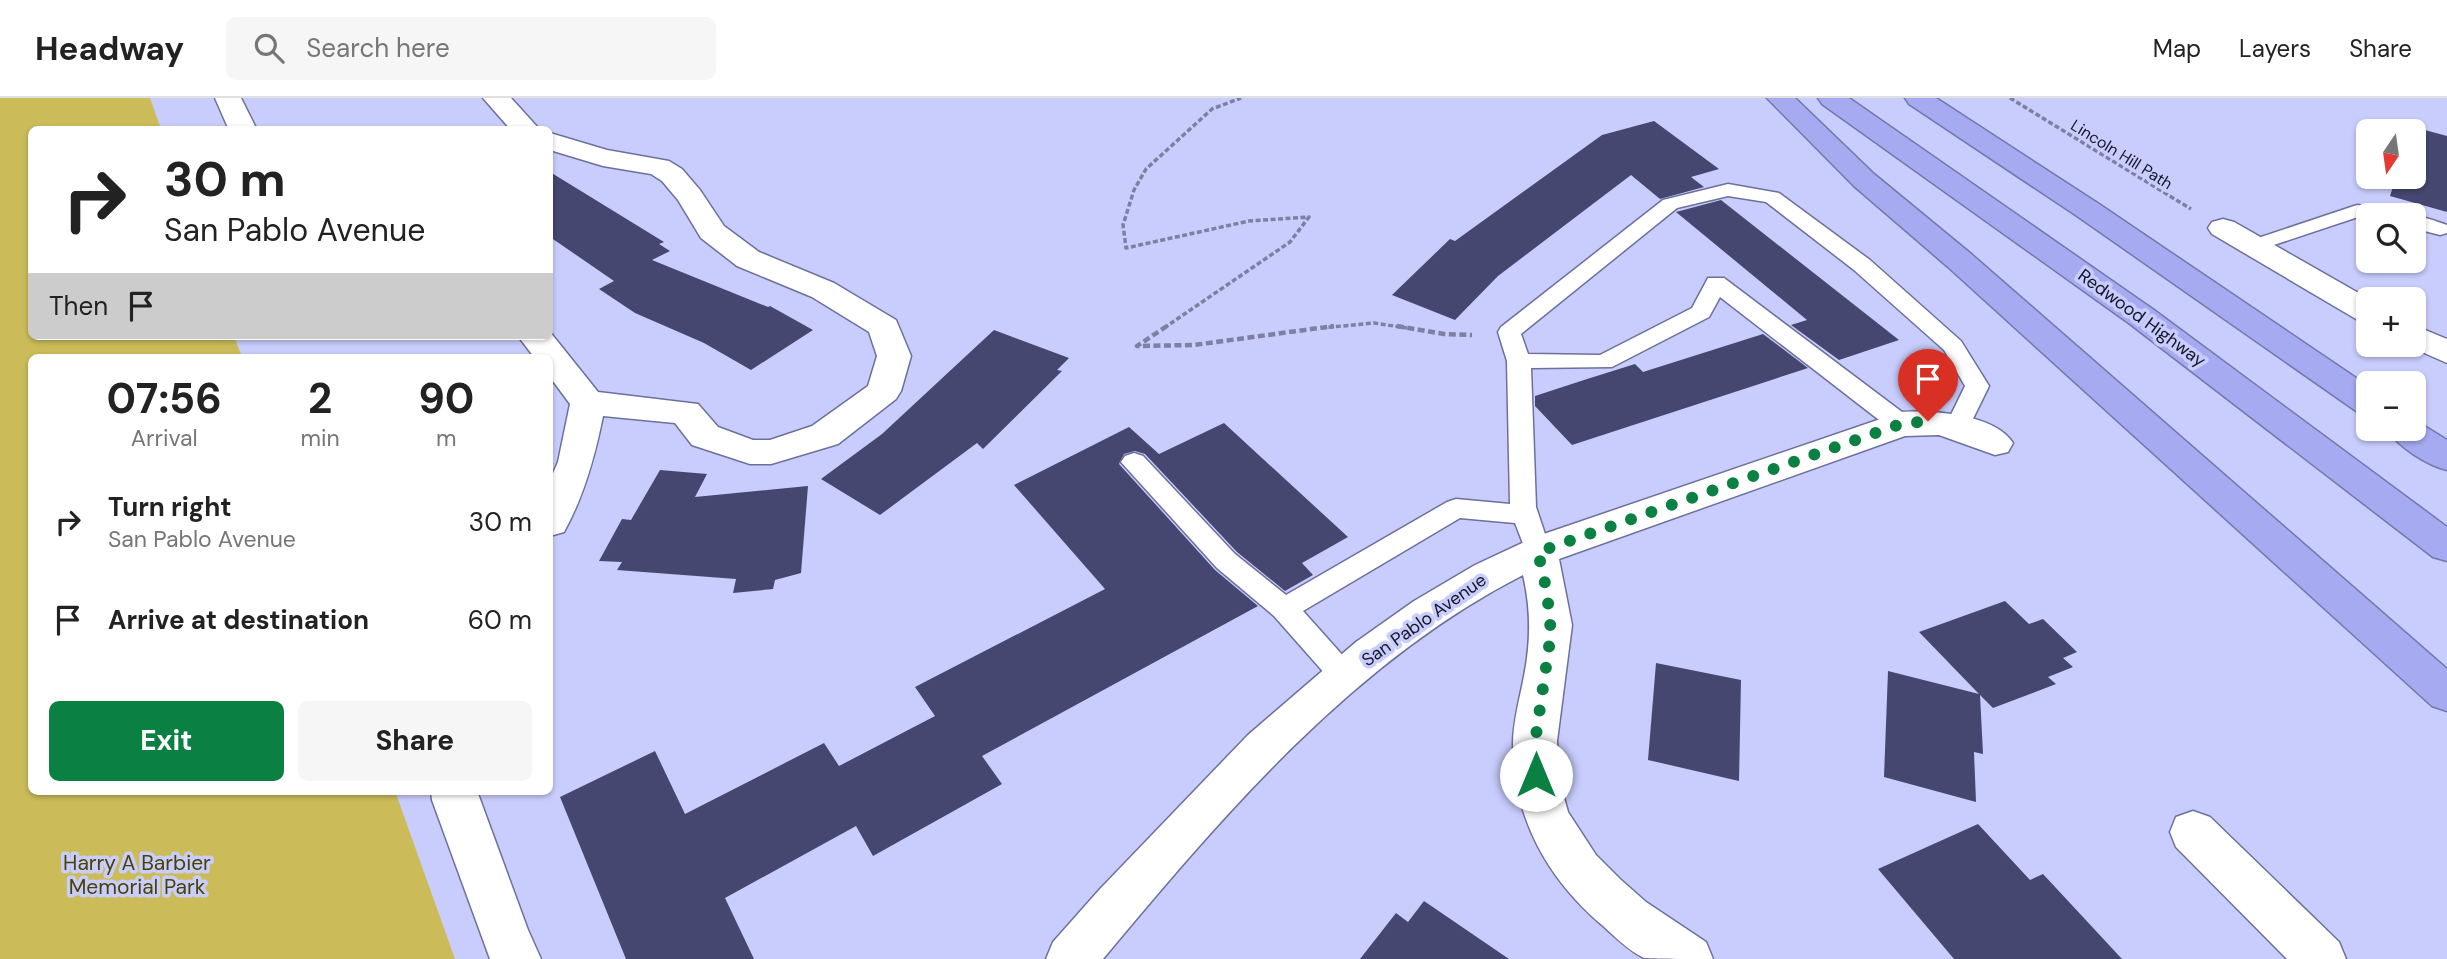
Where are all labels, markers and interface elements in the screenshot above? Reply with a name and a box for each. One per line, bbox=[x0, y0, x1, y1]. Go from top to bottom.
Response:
search box bbox=[226, 17, 716, 80]
text: Headway bbox=[35, 27, 184, 70]
icon: search bbox=[250, 29, 288, 67]
text: Search here bbox=[306, 31, 450, 65]
text: Map bbox=[2153, 33, 2201, 64]
text: Layers bbox=[2239, 33, 2311, 64]
text: Share bbox=[2349, 33, 2412, 64]
street label: Lincoln Hill Path bbox=[2067, 115, 2177, 194]
north arrow bbox=[2356, 119, 2426, 189]
map controls bbox=[2356, 119, 2426, 441]
text: 30 m bbox=[164, 147, 286, 211]
icon: right bbox=[49, 154, 140, 245]
button: search bbox=[2356, 203, 2426, 273]
text: San Pablo Avenue bbox=[164, 209, 425, 251]
street label: Redwood Highway bbox=[2073, 264, 2211, 372]
icon: arrive bbox=[122, 287, 160, 325]
button: + bbox=[2356, 287, 2426, 357]
text: Then bbox=[49, 289, 108, 323]
pin bbox=[1898, 349, 1958, 421]
icon: arrive bbox=[1909, 360, 1947, 398]
text: 07:56 bbox=[107, 371, 222, 426]
text: 2 bbox=[308, 371, 332, 426]
text: 90 bbox=[418, 371, 474, 426]
button: − bbox=[2356, 371, 2426, 441]
text: Arrival bbox=[131, 423, 198, 453]
text: min bbox=[300, 423, 340, 453]
text: m bbox=[436, 423, 457, 453]
text: Turn right bbox=[108, 490, 232, 524]
icon: right bbox=[49, 503, 87, 541]
text: 30 m bbox=[469, 505, 532, 539]
text: San Pablo Avenue bbox=[108, 524, 296, 554]
street label: San Pablo Avenue bbox=[1357, 568, 1491, 672]
icon: arrive bbox=[49, 601, 87, 639]
text: Arrive at destination bbox=[108, 603, 369, 637]
text: 60 m bbox=[468, 603, 532, 637]
button: Exit bbox=[49, 701, 284, 781]
button: Share bbox=[298, 701, 532, 781]
position arrow bbox=[1499, 738, 1573, 812]
park label: Harry A Barbier Memorial Park bbox=[63, 849, 211, 901]

